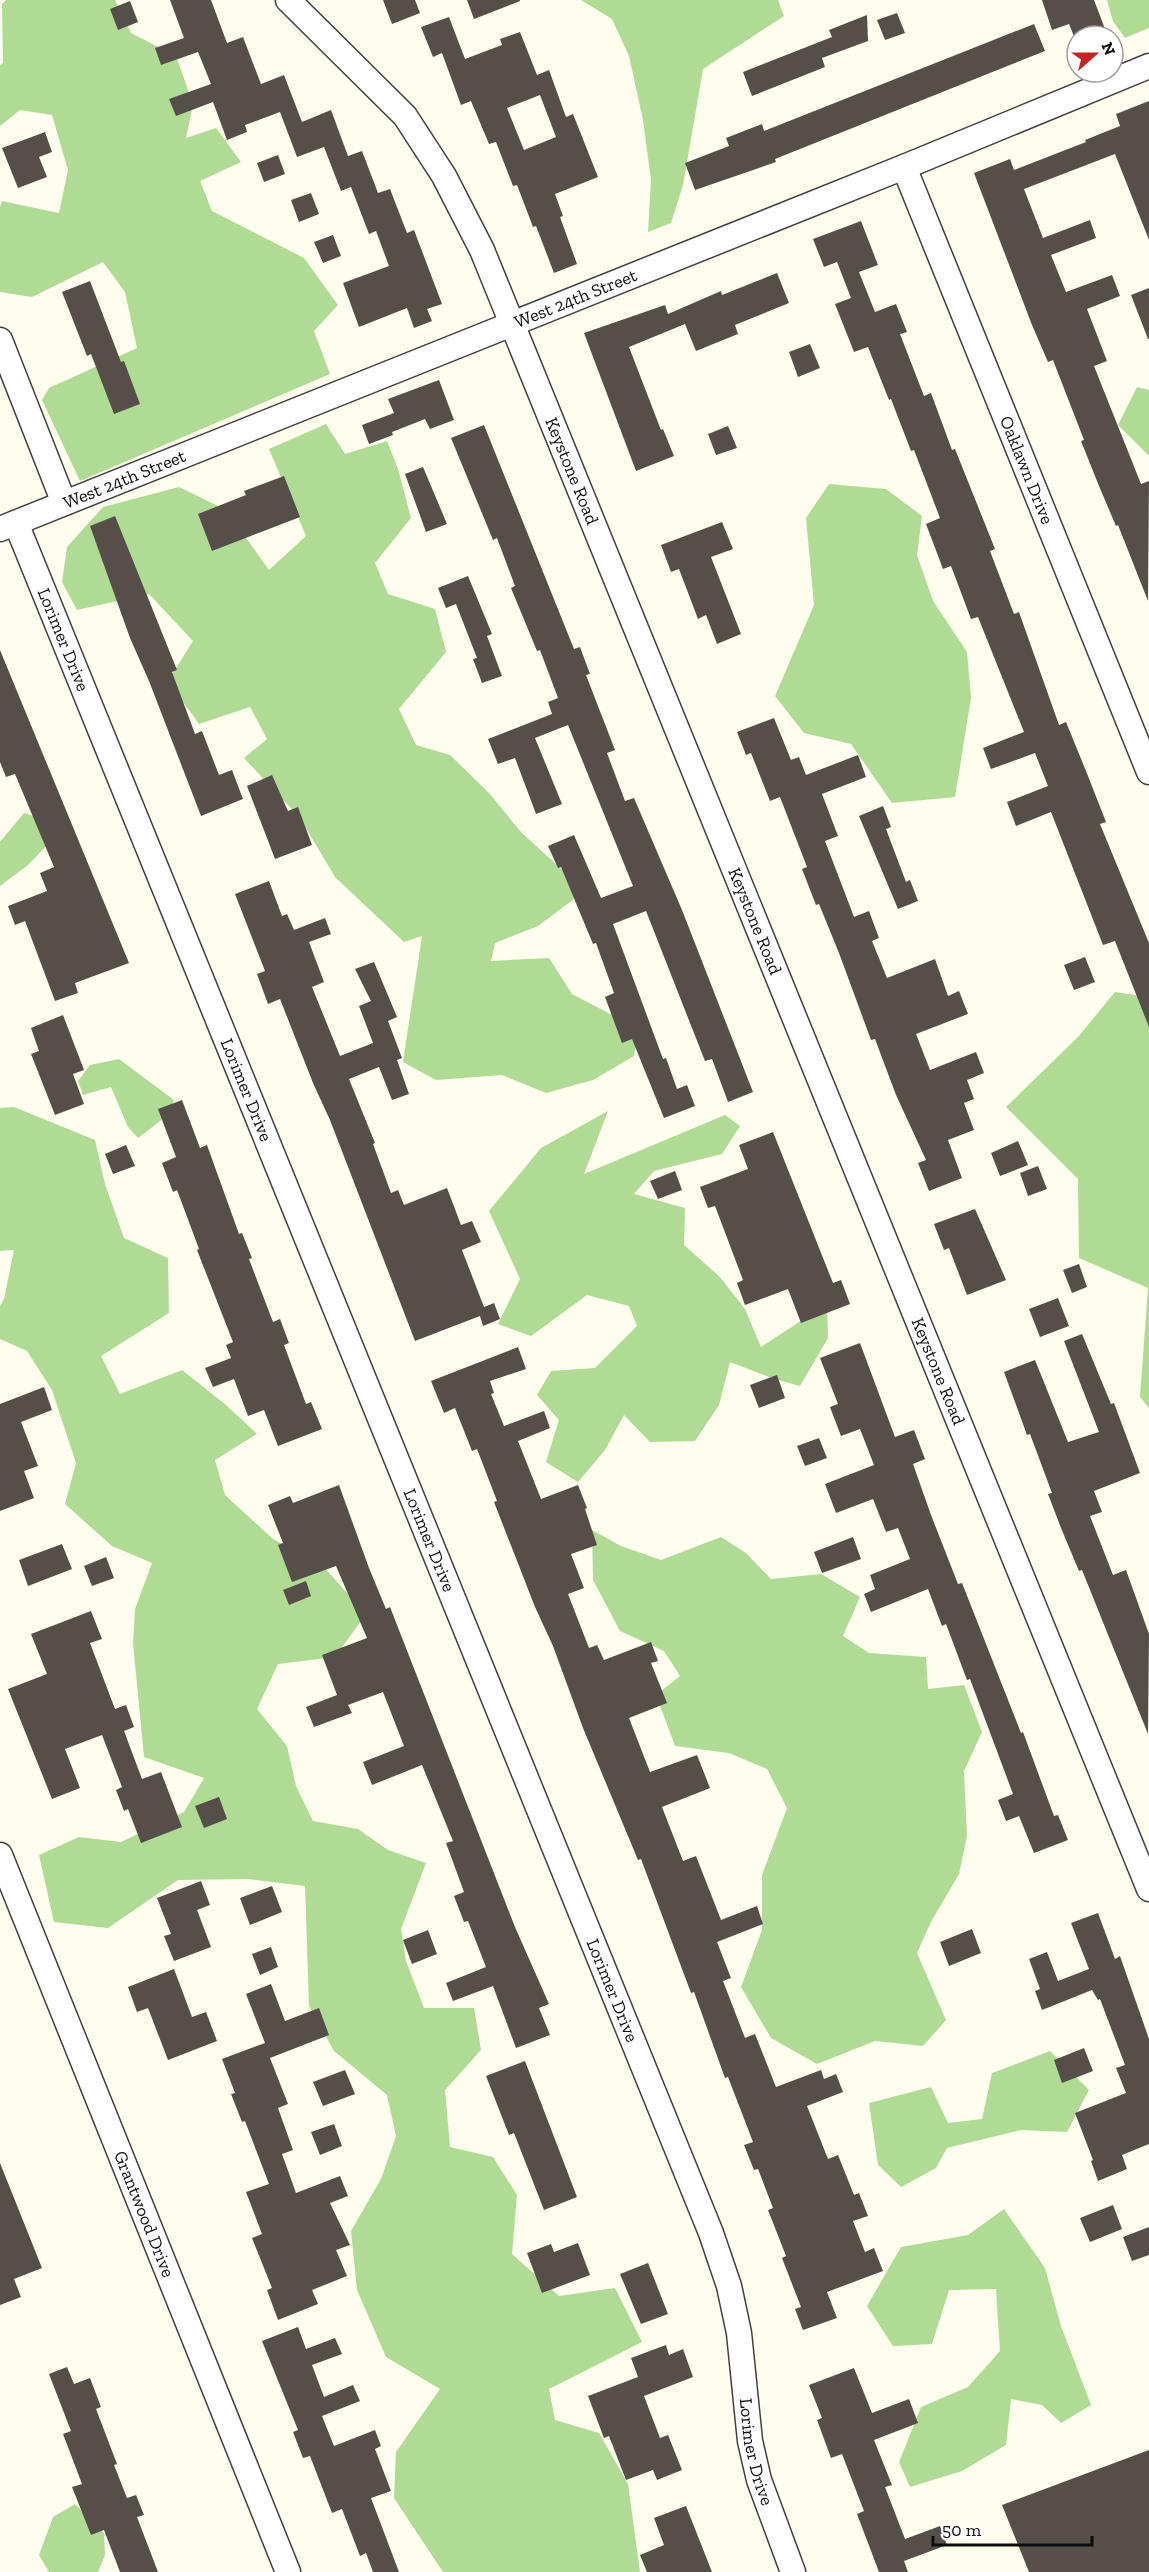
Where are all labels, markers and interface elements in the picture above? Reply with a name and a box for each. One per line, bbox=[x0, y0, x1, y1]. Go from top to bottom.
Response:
north arrow bbox=[1065, 24, 1125, 84]
text: N bbox=[1097, 40, 1120, 58]
street label: West 24th Street bbox=[511, 264, 640, 333]
street label: Oaklawn Drive bbox=[995, 413, 1058, 527]
street label: Keystone Road bbox=[540, 414, 604, 528]
street label: West 24th Street bbox=[60, 445, 189, 514]
street label: Lorimer Drive bbox=[33, 585, 94, 695]
street label: Keystone Road bbox=[723, 864, 787, 978]
street label: Lorimer Drive bbox=[216, 1035, 277, 1145]
street label: Keystone Road bbox=[907, 1314, 970, 1428]
street label: Lorimer Drive bbox=[399, 1485, 460, 1595]
street label: Lorimer Drive bbox=[582, 1936, 643, 2045]
street label: Grantwood Drive bbox=[109, 2148, 179, 2280]
street label: Lorimer Drive bbox=[735, 2397, 778, 2508]
scale bar bbox=[933, 2509, 1092, 2547]
text: 50 m bbox=[942, 2519, 982, 2541]

